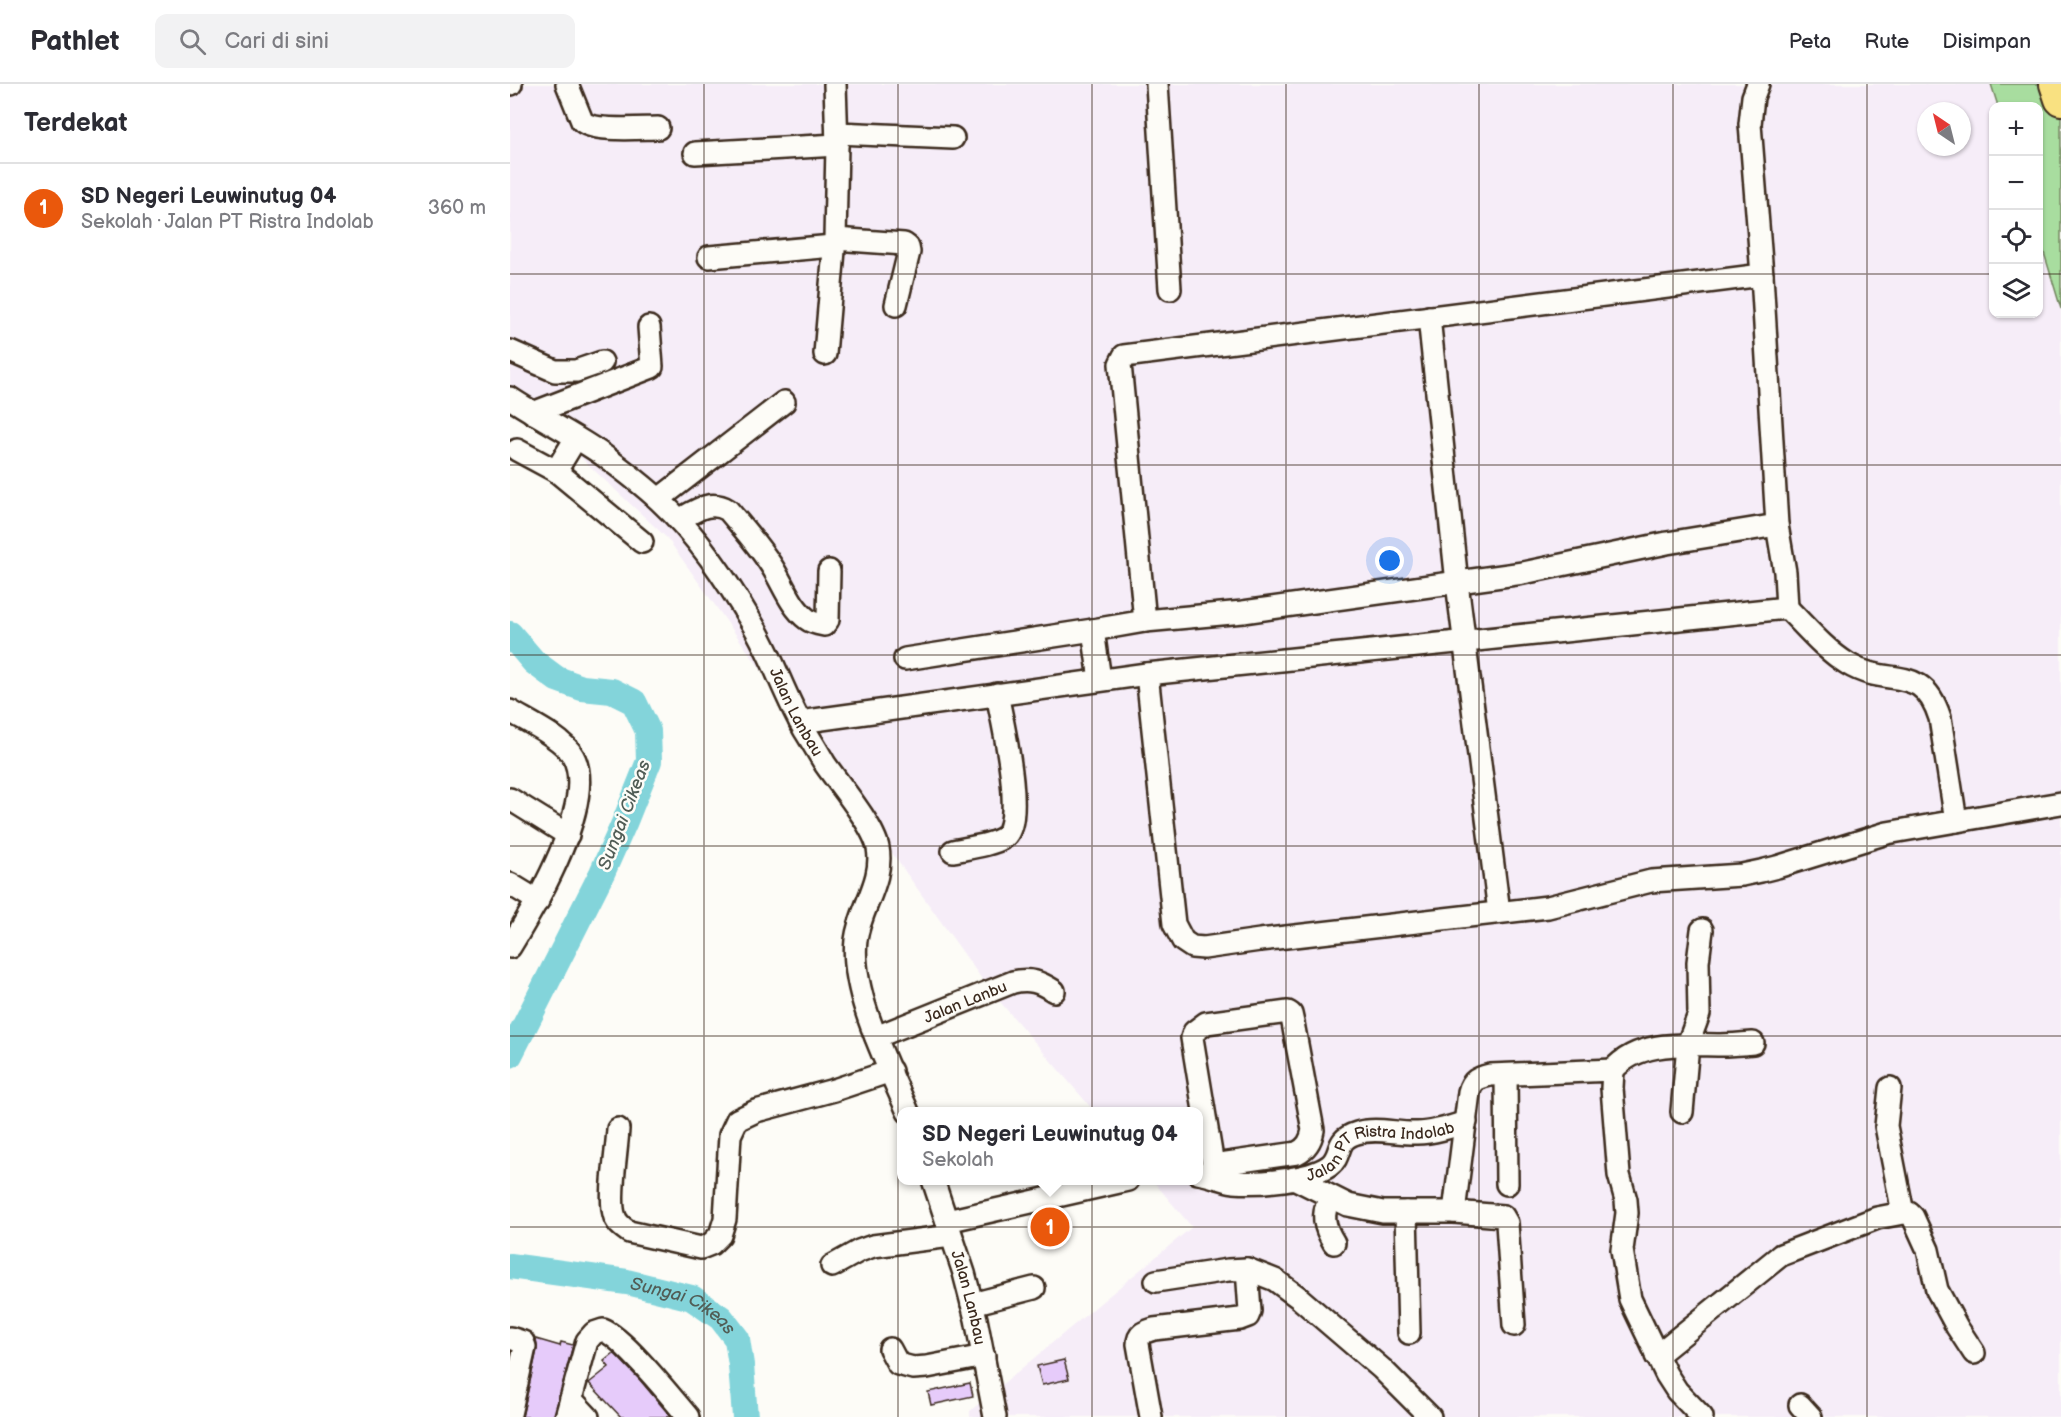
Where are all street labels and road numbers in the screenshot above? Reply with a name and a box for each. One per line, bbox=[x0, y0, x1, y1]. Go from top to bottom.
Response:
street label: Jalan Lanbau bbox=[765, 665, 826, 760]
street label: Jalan Lanbu bbox=[921, 977, 1010, 1028]
street label: Jalan PT Ristra Indolab bbox=[1304, 1118, 1457, 1186]
street label: Jalan Lanbau bbox=[946, 1248, 989, 1347]

